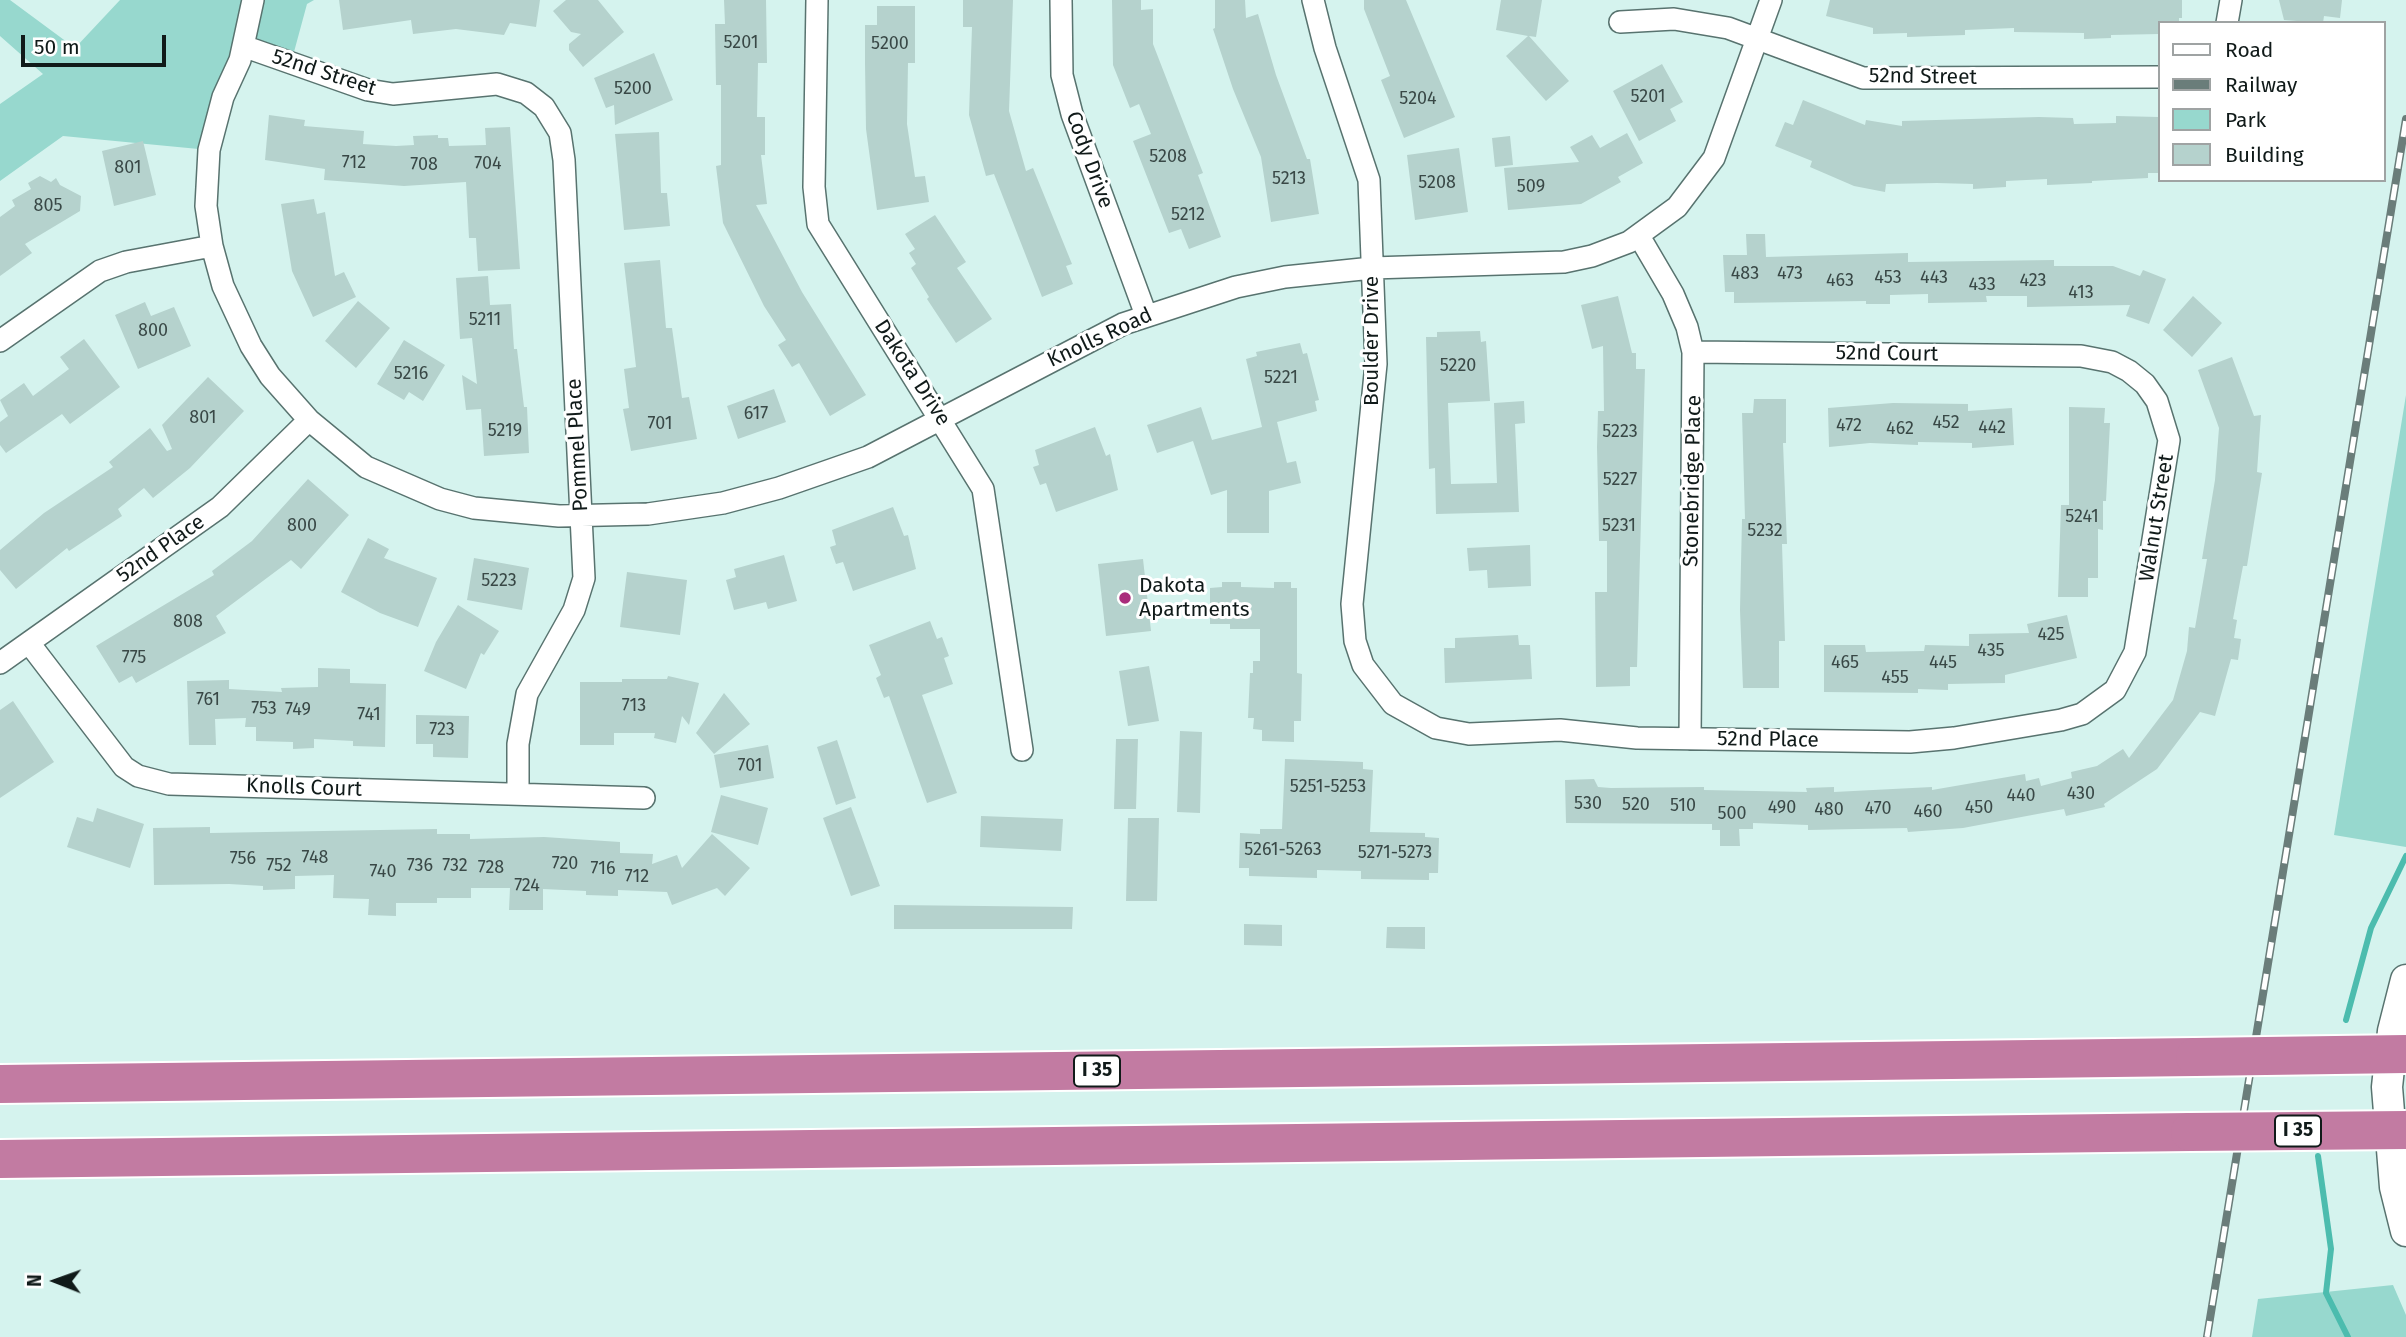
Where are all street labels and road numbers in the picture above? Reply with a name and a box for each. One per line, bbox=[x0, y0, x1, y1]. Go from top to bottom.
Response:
street label: 52nd Street bbox=[269, 44, 379, 102]
street label: 52nd Street bbox=[1869, 63, 1977, 91]
street label: Cody Drive bbox=[1060, 108, 1118, 212]
street label: Boulder Drive bbox=[1359, 276, 1385, 406]
street label: Knolls Road bbox=[1043, 303, 1157, 373]
street label: Dakota Drive bbox=[868, 315, 956, 431]
street label: 52nd Court bbox=[1835, 341, 1939, 367]
street label: Pommel Place bbox=[562, 378, 594, 512]
street label: Stonebridge Place bbox=[1679, 395, 1707, 567]
street label: Walnut Street bbox=[2134, 452, 2180, 584]
street label: 52nd Place bbox=[112, 510, 210, 588]
street label: 52nd Place bbox=[1717, 727, 1819, 753]
street label: Knolls Court bbox=[246, 773, 362, 803]
road number: I 35 bbox=[1074, 1056, 1120, 1086]
road number: I 35 bbox=[2275, 1116, 2321, 1147]

